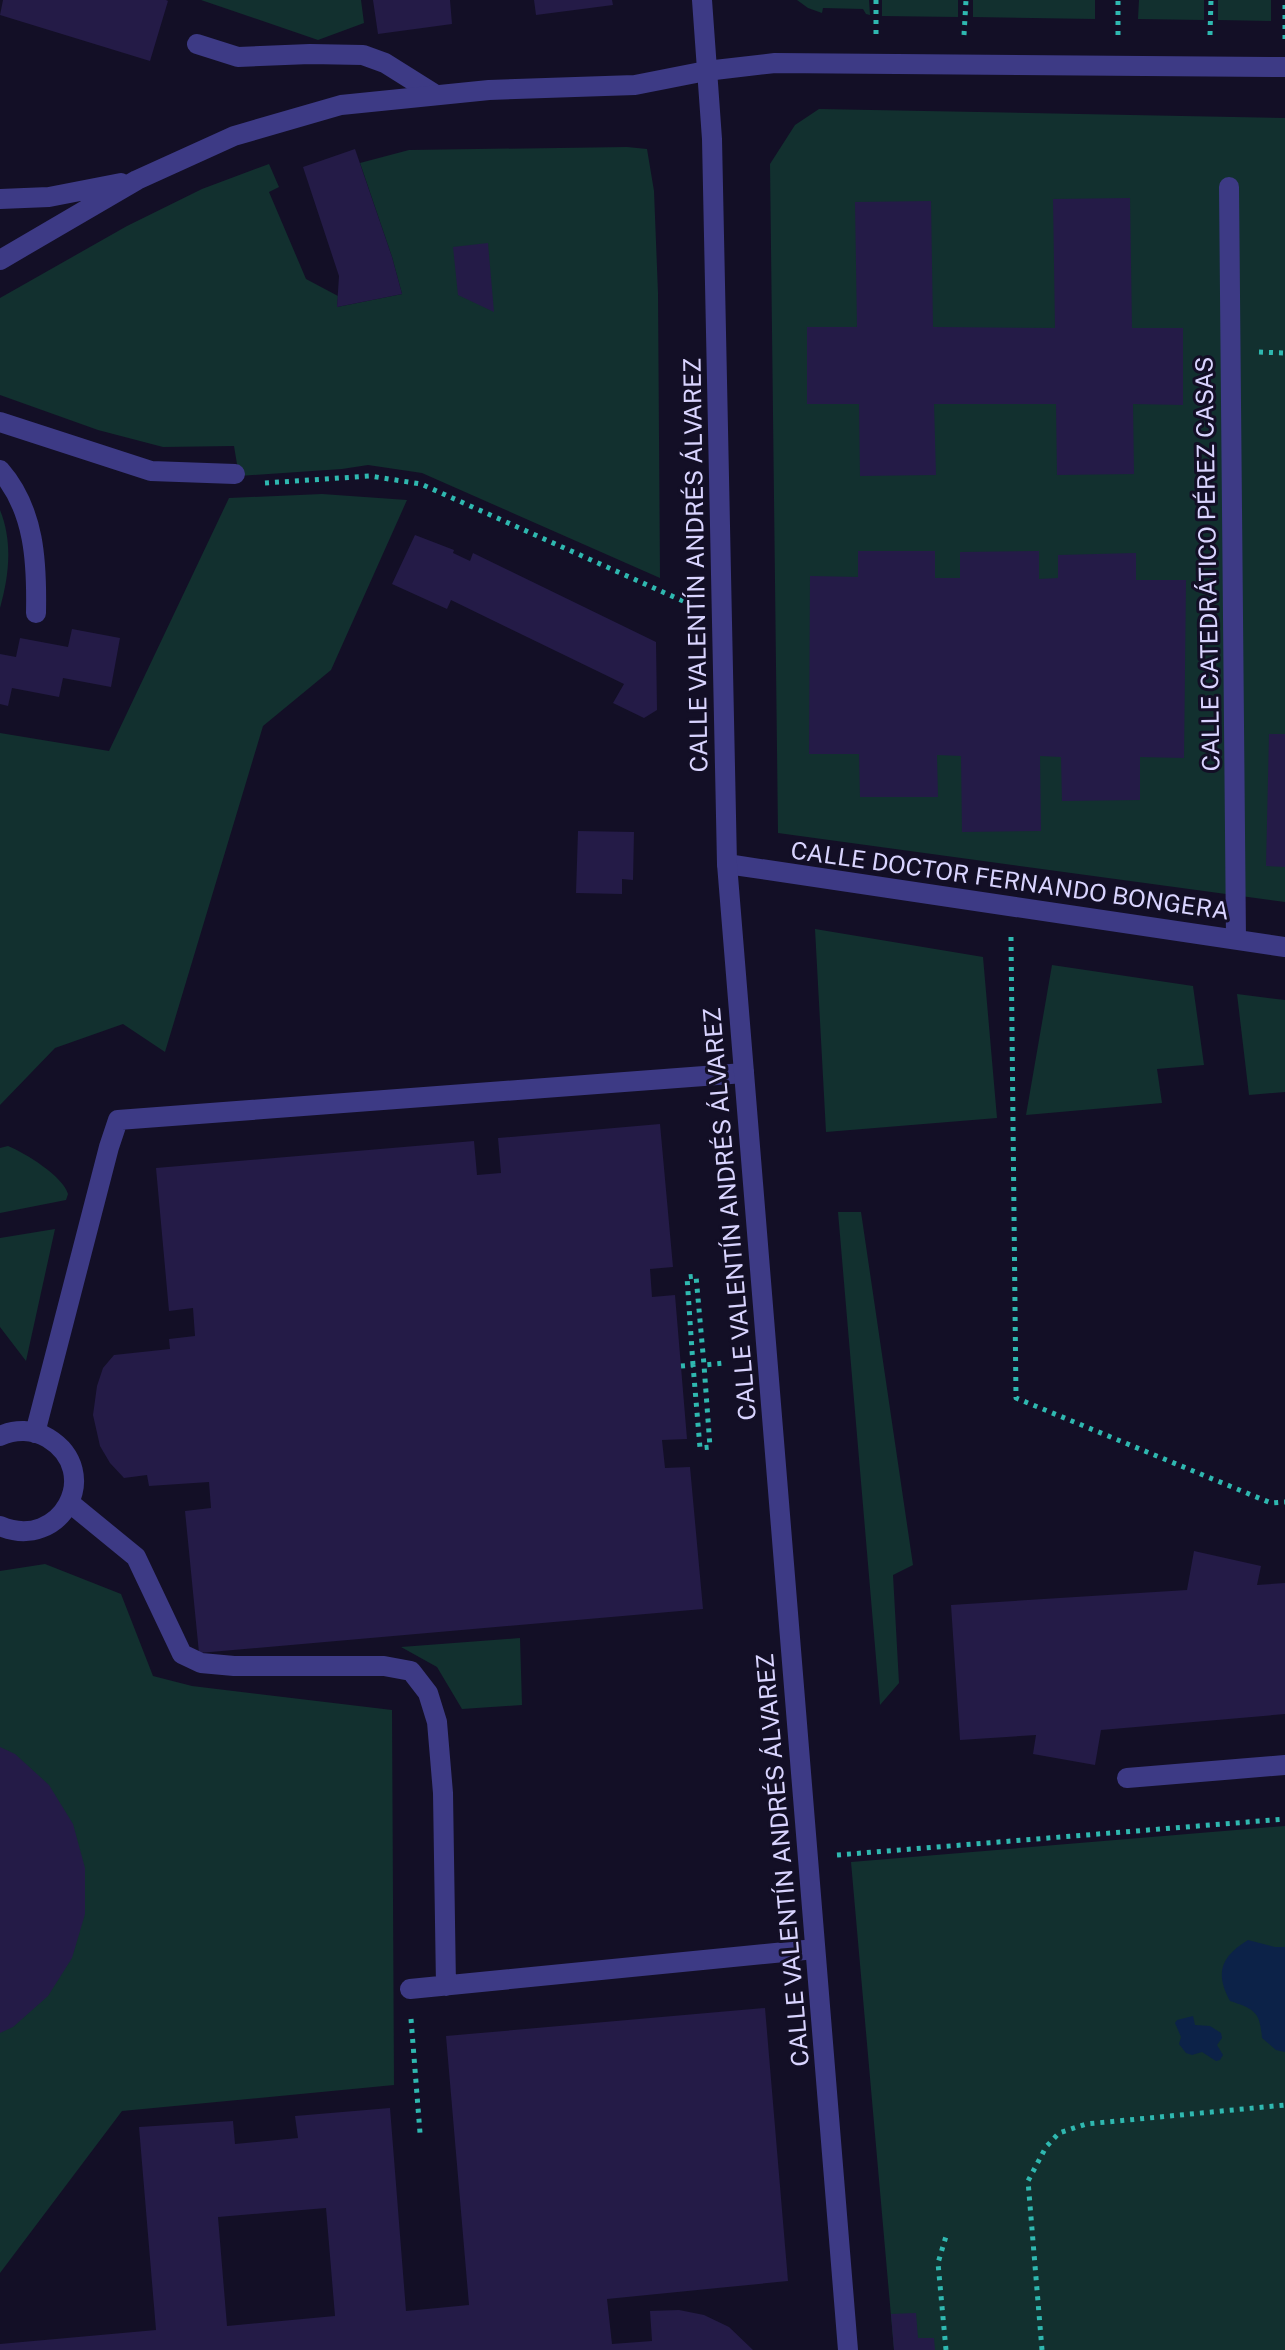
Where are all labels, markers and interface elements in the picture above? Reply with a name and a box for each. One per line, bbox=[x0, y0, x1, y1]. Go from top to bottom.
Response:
street label: CALLE CATEDRÁTICO PÉREZ CASAS bbox=[1189, 356, 1225, 772]
street label: CALLE VALENTÍN ANDRÉS ÁLVAREZ bbox=[677, 357, 713, 773]
street label: CALLE DOCTOR FERNANDO BONGERA bbox=[789, 835, 1231, 925]
street label: CALLE VALENTÍN ANDRÉS ÁLVAREZ bbox=[697, 1006, 761, 1422]
street label: CALLE VALENTÍN ANDRÉS ÁLVAREZ bbox=[750, 1652, 814, 2068]

